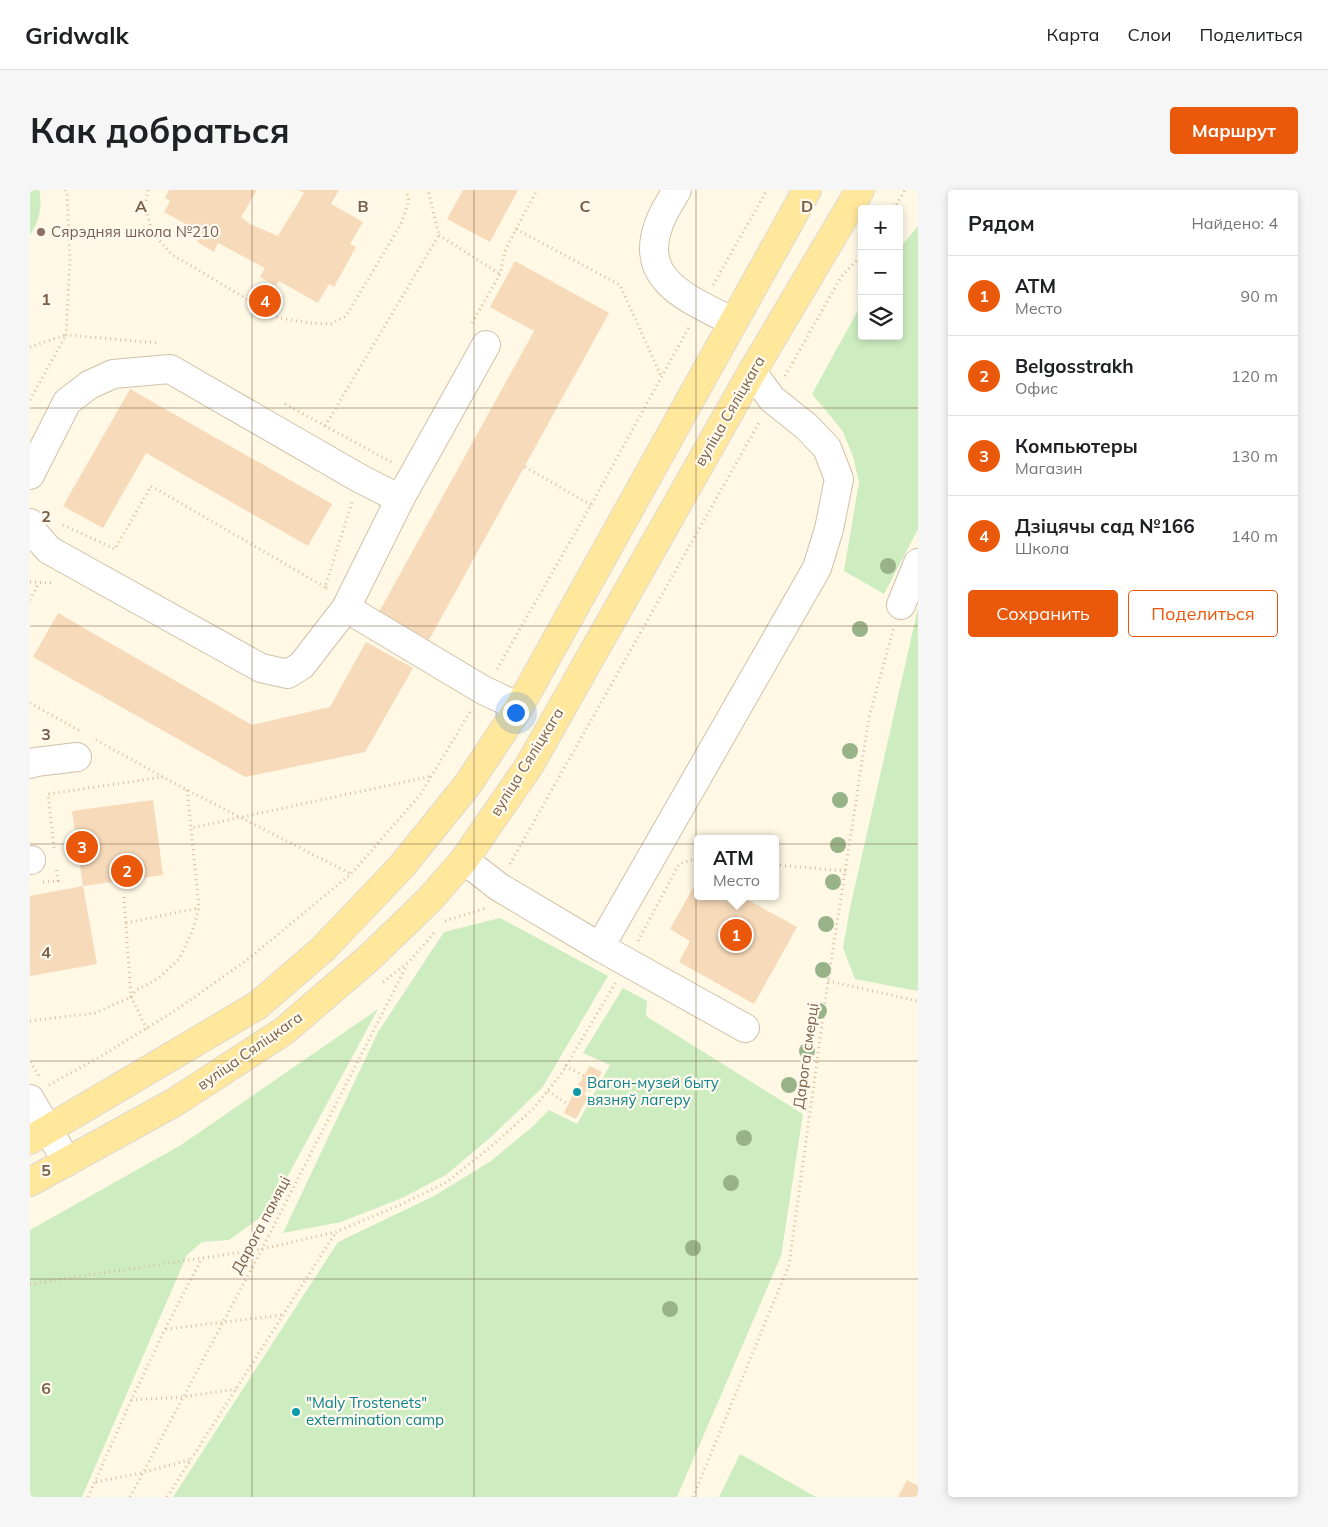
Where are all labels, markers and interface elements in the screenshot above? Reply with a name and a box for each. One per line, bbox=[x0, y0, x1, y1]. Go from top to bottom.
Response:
text: Gridwalk bbox=[25, 20, 129, 50]
text: Карта bbox=[1047, 23, 1099, 46]
text: Слои bbox=[1127, 23, 1172, 46]
text: Поделиться bbox=[1200, 23, 1303, 46]
button: Маршрут bbox=[1170, 107, 1298, 154]
text: Как добраться bbox=[30, 108, 290, 152]
text: A bbox=[135, 196, 147, 216]
text: B bbox=[357, 196, 369, 216]
text: C bbox=[580, 196, 591, 216]
text: D bbox=[801, 196, 813, 216]
map controls bbox=[858, 205, 903, 340]
button: + bbox=[858, 205, 903, 250]
text: Рядом bbox=[968, 210, 1035, 236]
text: Найдено: 4 bbox=[1192, 213, 1278, 233]
place label: Сярэдняя школа №210 bbox=[51, 222, 219, 241]
marker: Сярэдняя школа №210 bbox=[35, 226, 47, 238]
button: − bbox=[858, 250, 903, 295]
text: АТМ bbox=[1015, 274, 1056, 298]
pin: 4 bbox=[249, 282, 281, 320]
text: 1 bbox=[979, 286, 989, 306]
text: 90 m bbox=[1241, 286, 1278, 306]
text: 1 bbox=[41, 289, 51, 309]
button: layers bbox=[858, 295, 903, 340]
text: Место bbox=[1015, 298, 1062, 318]
street label: вуліца Сяліцкага bbox=[690, 352, 769, 469]
text: Belgosstrakh bbox=[1015, 354, 1134, 378]
text: 2 bbox=[979, 366, 989, 386]
text: 120 m bbox=[1231, 366, 1278, 386]
text: Офис bbox=[1015, 378, 1058, 398]
text: Компьютеры bbox=[1015, 434, 1138, 458]
text: 3 bbox=[979, 446, 989, 466]
text: 130 m bbox=[1231, 446, 1278, 466]
text: Магазин bbox=[1015, 458, 1083, 478]
text: 2 bbox=[41, 506, 51, 526]
text: Дзіцячы сад №166 bbox=[1015, 514, 1195, 538]
text: 4 bbox=[979, 526, 989, 546]
text: 140 m bbox=[1231, 526, 1278, 546]
text: Школа bbox=[1015, 538, 1069, 558]
button: Сохранить bbox=[968, 590, 1118, 637]
button: Поделиться bbox=[1128, 590, 1278, 637]
your location bbox=[503, 700, 529, 726]
street label: вуліца Сяліцкага bbox=[486, 704, 567, 819]
text: 3 bbox=[41, 724, 51, 744]
pin: 3 bbox=[66, 828, 98, 866]
popup bbox=[694, 835, 779, 900]
text: АТМ bbox=[713, 846, 754, 870]
pin: 2 bbox=[111, 852, 143, 890]
text: Место bbox=[713, 870, 760, 890]
pin: 1 bbox=[720, 916, 752, 954]
text: 4 bbox=[41, 942, 51, 962]
street label: Дарога смерці bbox=[789, 1002, 822, 1110]
street label: вуліца Сяліцкага bbox=[193, 1007, 306, 1094]
place label: Вагон-музей быту вязняў лагеру bbox=[587, 1073, 719, 1109]
marker: Вагон-музей быту вязняў лагеру bbox=[571, 1086, 583, 1098]
text: 5 bbox=[41, 1160, 51, 1180]
street label: Дарога памяці bbox=[227, 1173, 294, 1277]
text: 6 bbox=[41, 1378, 51, 1398]
place label: "Maly Trostenets" extermination camp bbox=[306, 1393, 444, 1429]
marker: "Maly Trostenets" extermination camp bbox=[290, 1406, 302, 1418]

